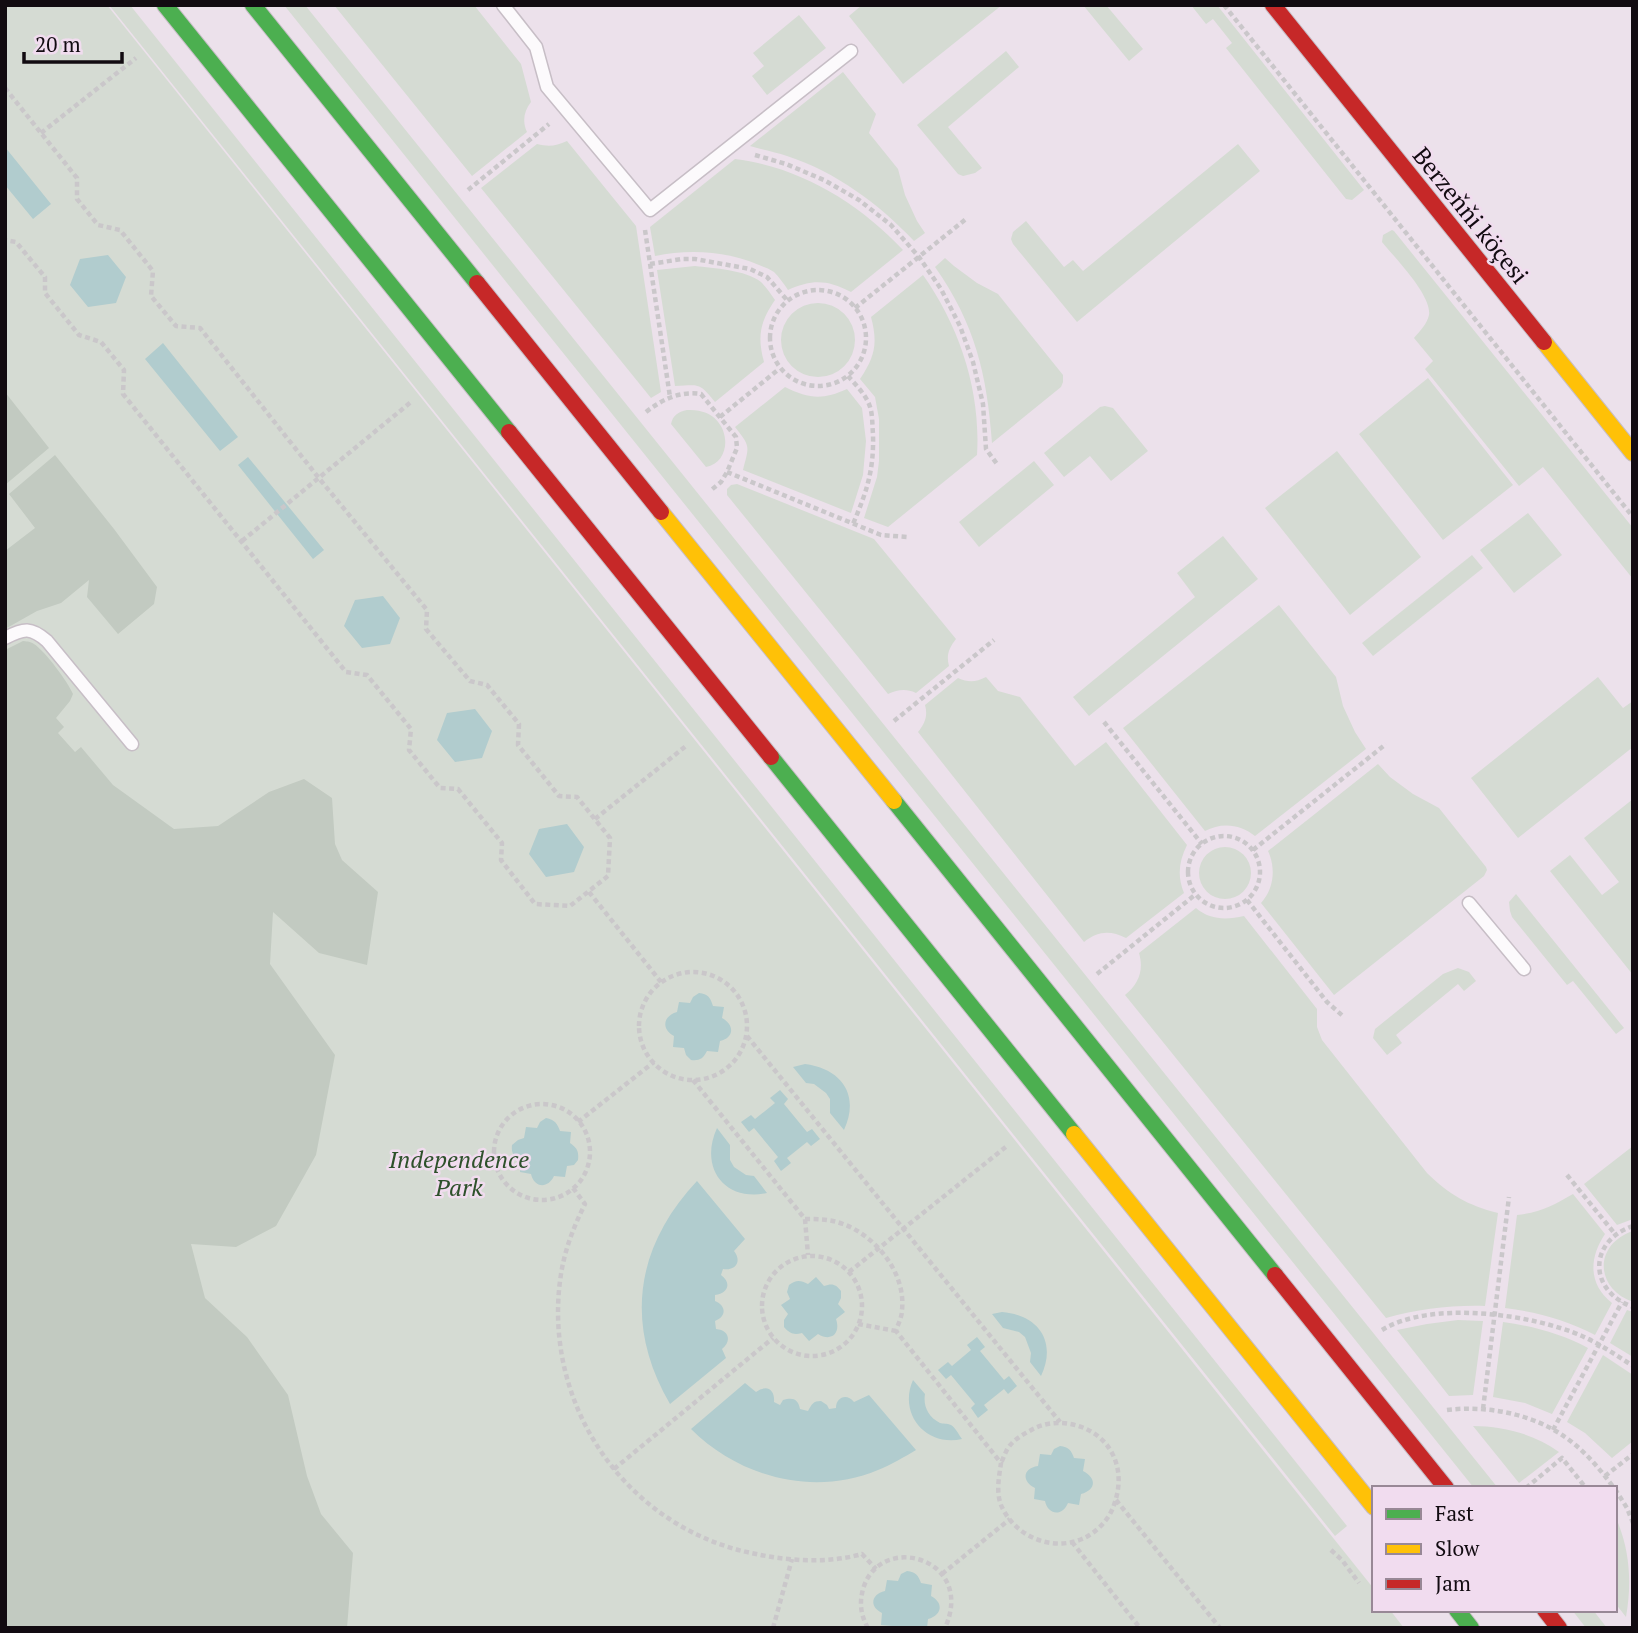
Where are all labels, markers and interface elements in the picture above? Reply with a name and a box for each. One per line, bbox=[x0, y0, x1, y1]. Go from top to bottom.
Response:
scale bar bbox=[24, 21, 122, 65]
text: 20 m bbox=[35, 30, 81, 58]
street label: Berzeňňi köçesi bbox=[1406, 140, 1536, 290]
park label: Independence Park bbox=[388, 1143, 529, 1203]
legend bbox=[1372, 1486, 1617, 1612]
text: Fast bbox=[1435, 1499, 1474, 1527]
text: Slow bbox=[1435, 1534, 1480, 1562]
text: Jam bbox=[1435, 1569, 1471, 1597]

